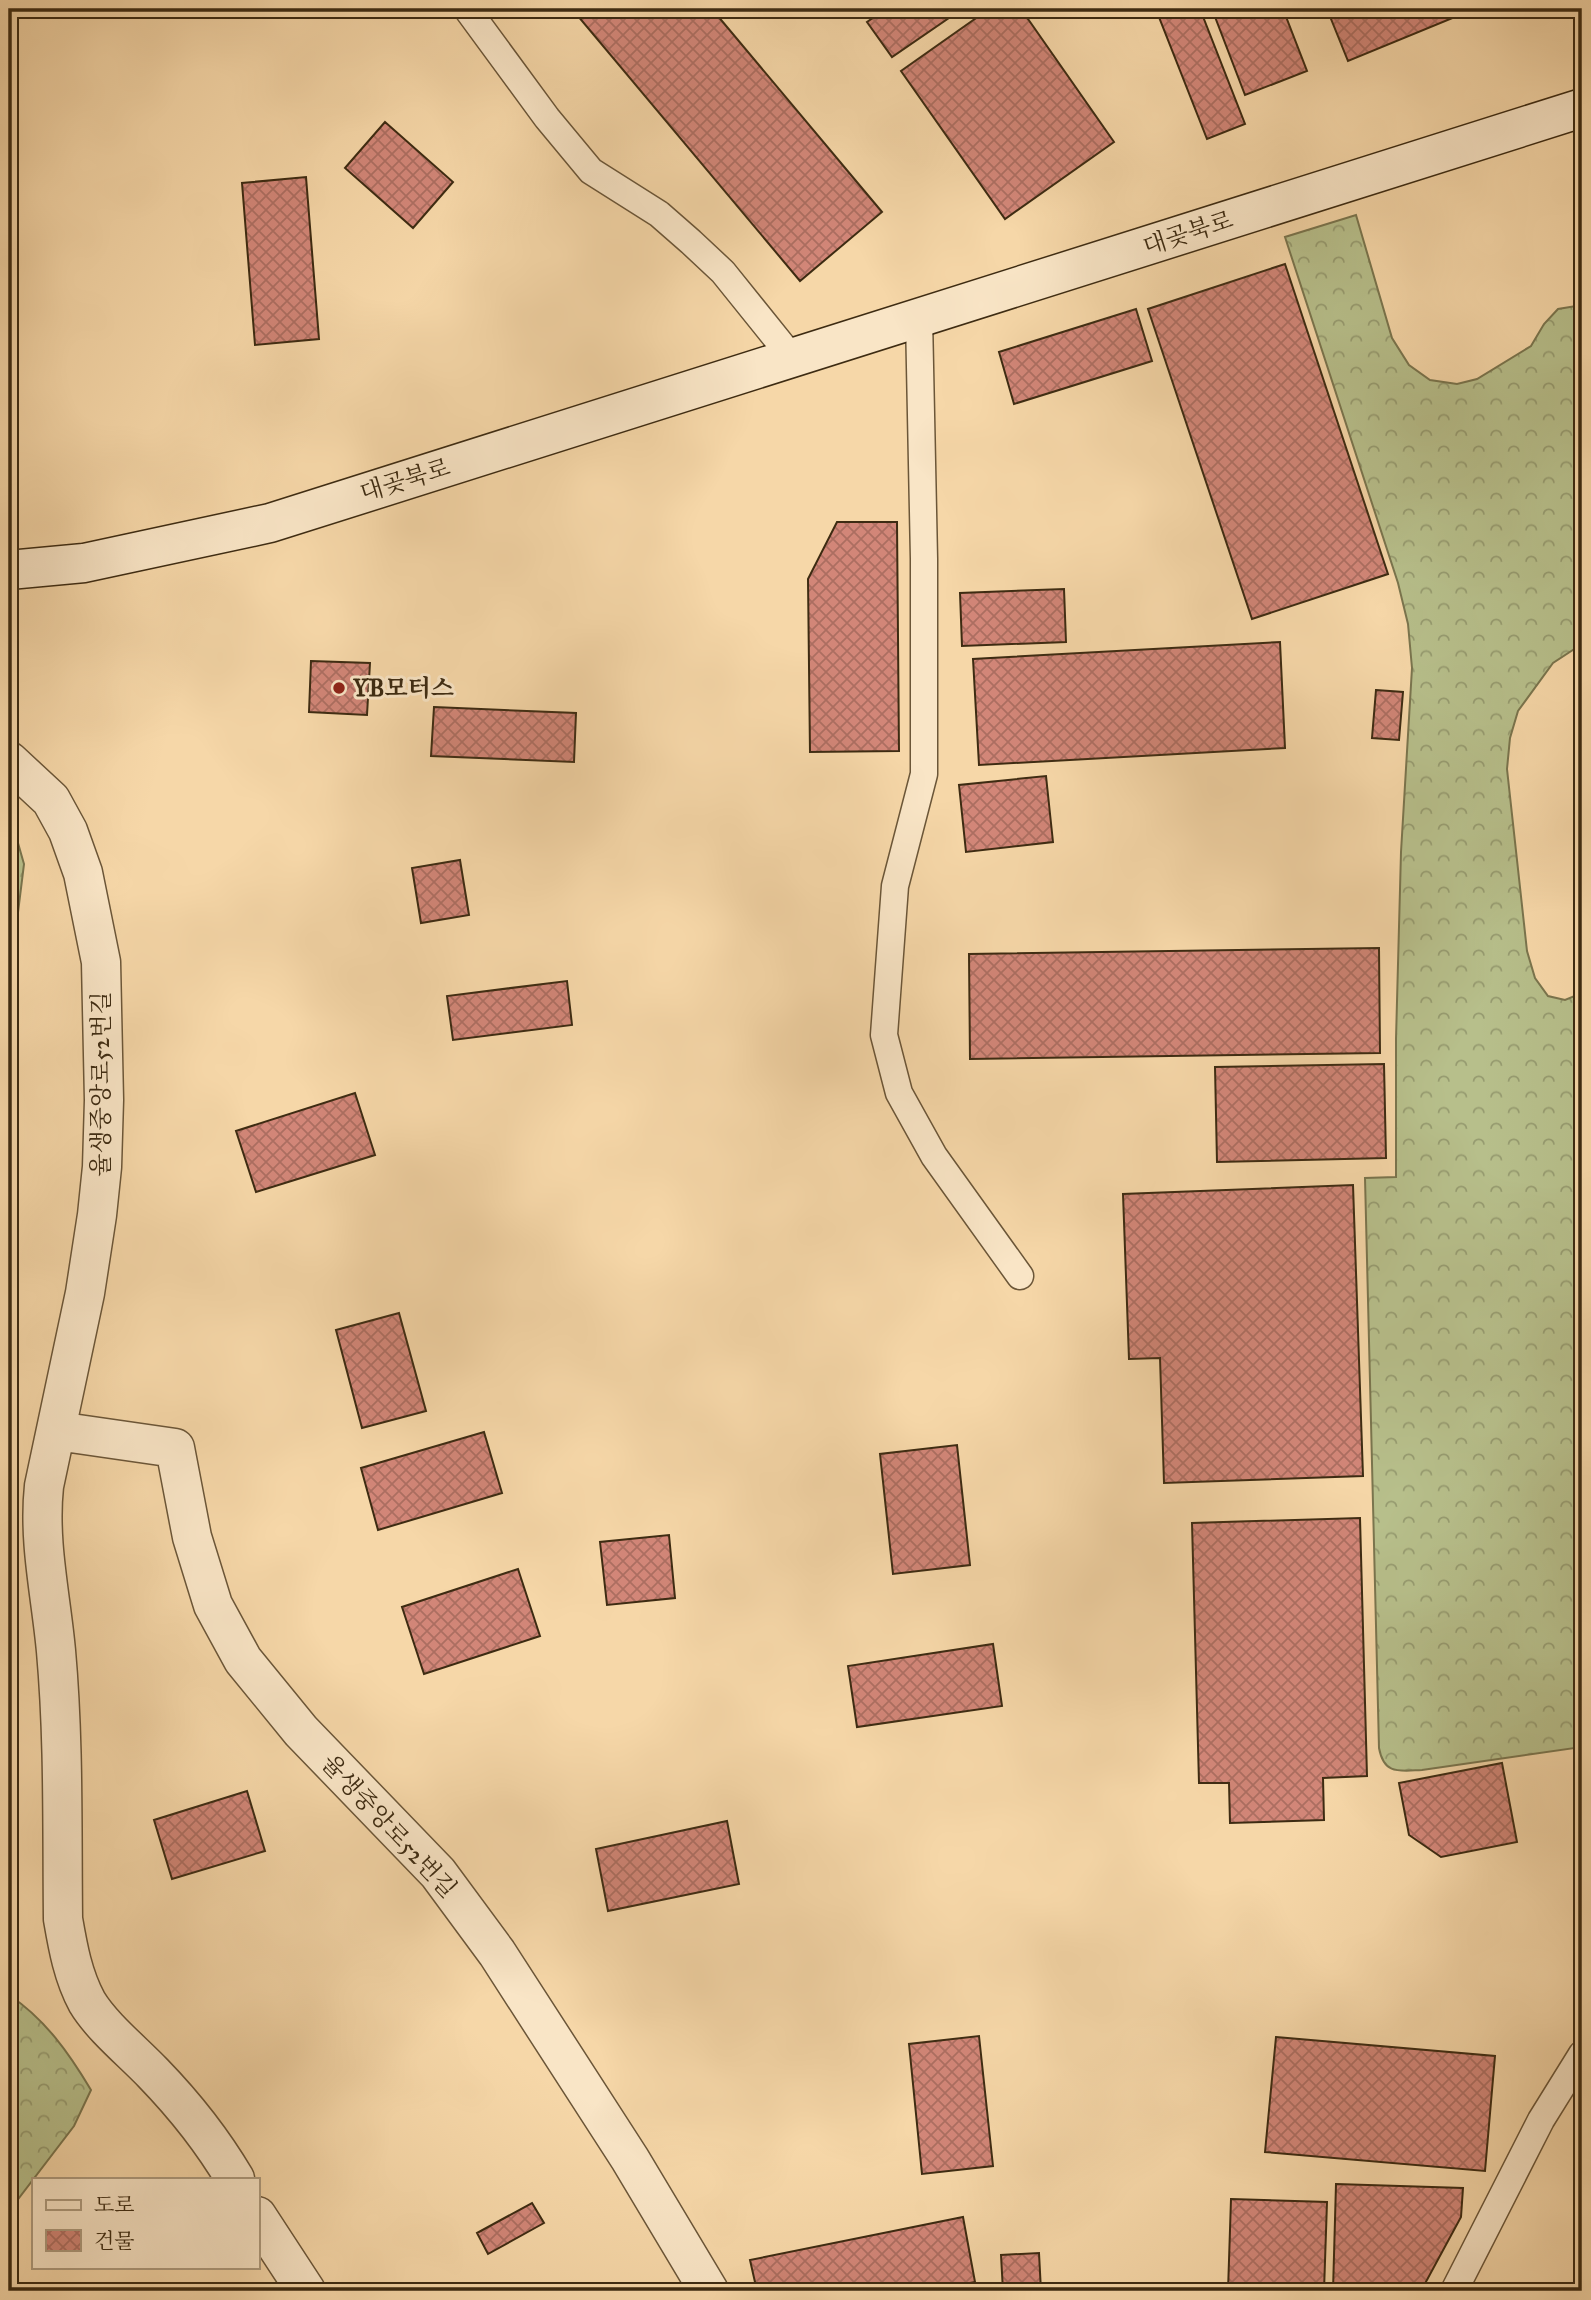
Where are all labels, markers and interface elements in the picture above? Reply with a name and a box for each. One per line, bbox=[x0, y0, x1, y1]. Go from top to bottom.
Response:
street label: 대곶북로 bbox=[1139, 204, 1237, 262]
street label: 대곶북로 bbox=[356, 452, 454, 508]
place label: YB모터스 bbox=[352, 673, 454, 703]
marker: YB모터스 bbox=[331, 680, 347, 696]
street label: 율생중앙로52번길 bbox=[86, 991, 116, 1177]
street label: 율생중앙로52번길 bbox=[315, 1748, 463, 1904]
legend bbox=[32, 2178, 259, 2268]
text: 도로 bbox=[94, 2192, 135, 2218]
text: 건물 bbox=[94, 2228, 135, 2254]

